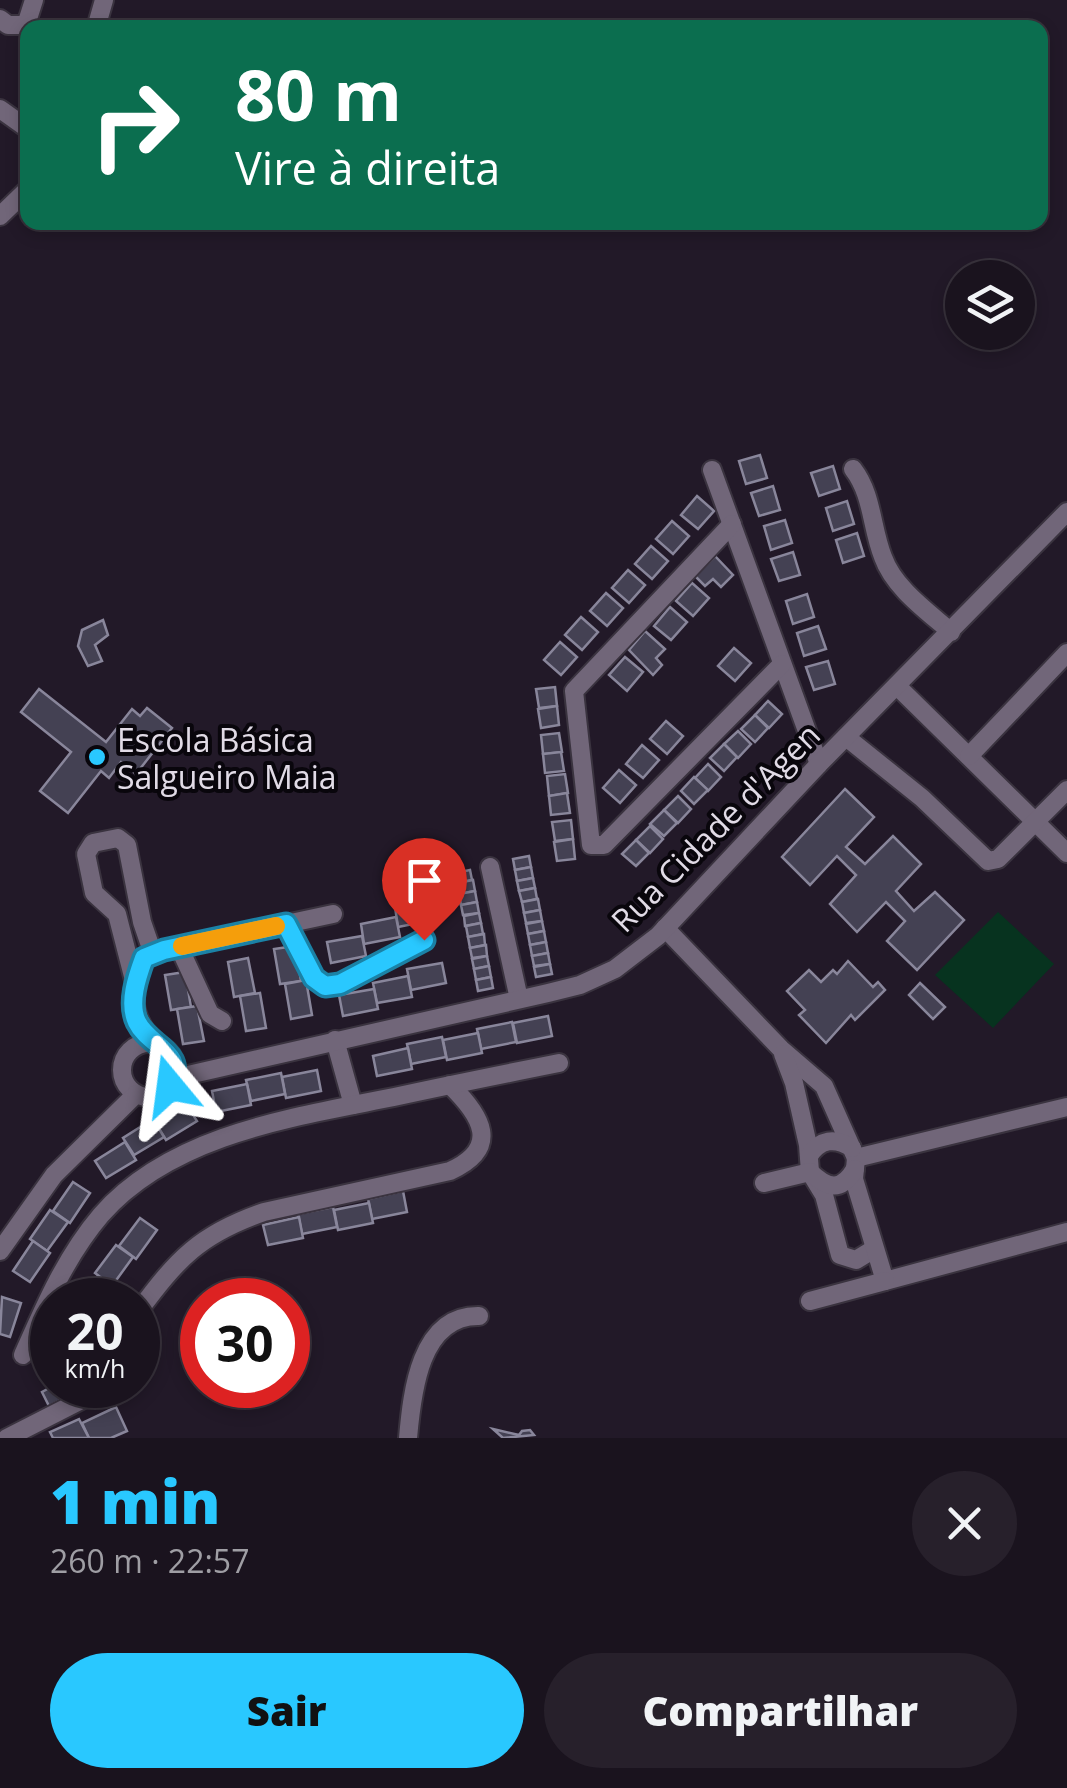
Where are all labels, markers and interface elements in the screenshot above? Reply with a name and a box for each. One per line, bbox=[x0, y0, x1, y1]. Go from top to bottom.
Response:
text: 80 m bbox=[235, 46, 402, 142]
icon: right bbox=[70, 60, 200, 190]
text: Vire à direita bbox=[235, 137, 500, 198]
map controls bbox=[945, 260, 1035, 350]
button: layers bbox=[945, 260, 1035, 350]
street label: Rua Cidade d'Agen bbox=[601, 713, 829, 941]
place label: Escola Básica Salgueiro Maia bbox=[117, 718, 337, 798]
marker: Escola Básica Salgueiro Maia bbox=[86, 746, 108, 768]
pin bbox=[382, 838, 467, 941]
icon: arrive bbox=[397, 853, 452, 908]
position arrow bbox=[118, 1034, 222, 1138]
speed limit sign: 30 bbox=[180, 1278, 310, 1408]
text: 20 bbox=[66, 1297, 124, 1365]
text: km/h bbox=[65, 1351, 125, 1385]
text: 1 min bbox=[50, 1460, 220, 1542]
button: close bbox=[912, 1471, 1017, 1576]
text: 260 m · 22:57 bbox=[50, 1539, 249, 1582]
button: Sair bbox=[50, 1653, 524, 1768]
button: Compartilhar bbox=[544, 1653, 1017, 1768]

